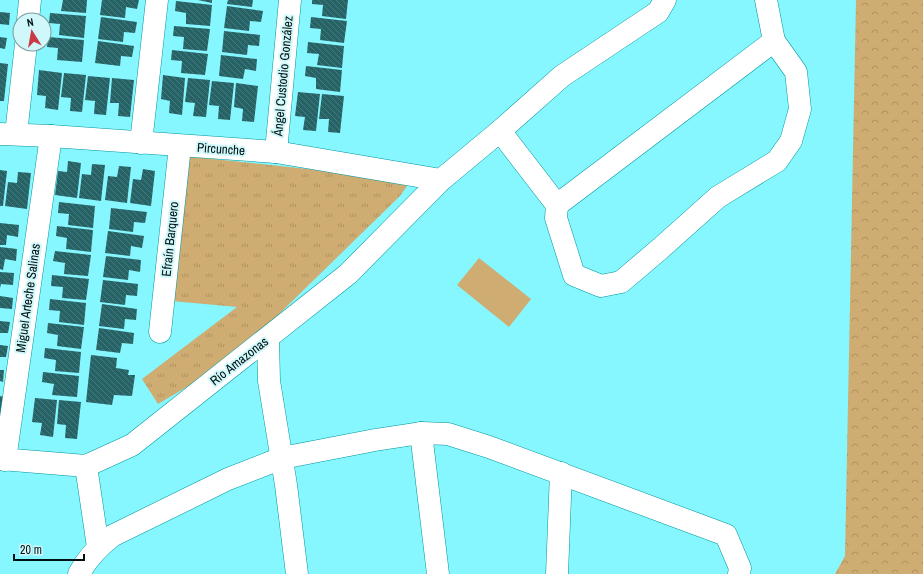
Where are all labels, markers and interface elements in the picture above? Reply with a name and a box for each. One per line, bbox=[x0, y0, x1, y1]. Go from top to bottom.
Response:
north arrow bbox=[12, 12, 52, 52]
text: N bbox=[26, 15, 35, 30]
street label: Ángel Custodio González bbox=[269, 15, 297, 138]
street label: Pircunche bbox=[196, 139, 246, 159]
street label: Efraín Barquero bbox=[158, 201, 182, 277]
street label: Miguel Arteche Salinas bbox=[12, 243, 44, 353]
street label: Río Amazonas bbox=[206, 333, 272, 389]
scale bar bbox=[14, 536, 84, 562]
text: 20 m bbox=[20, 542, 42, 558]

